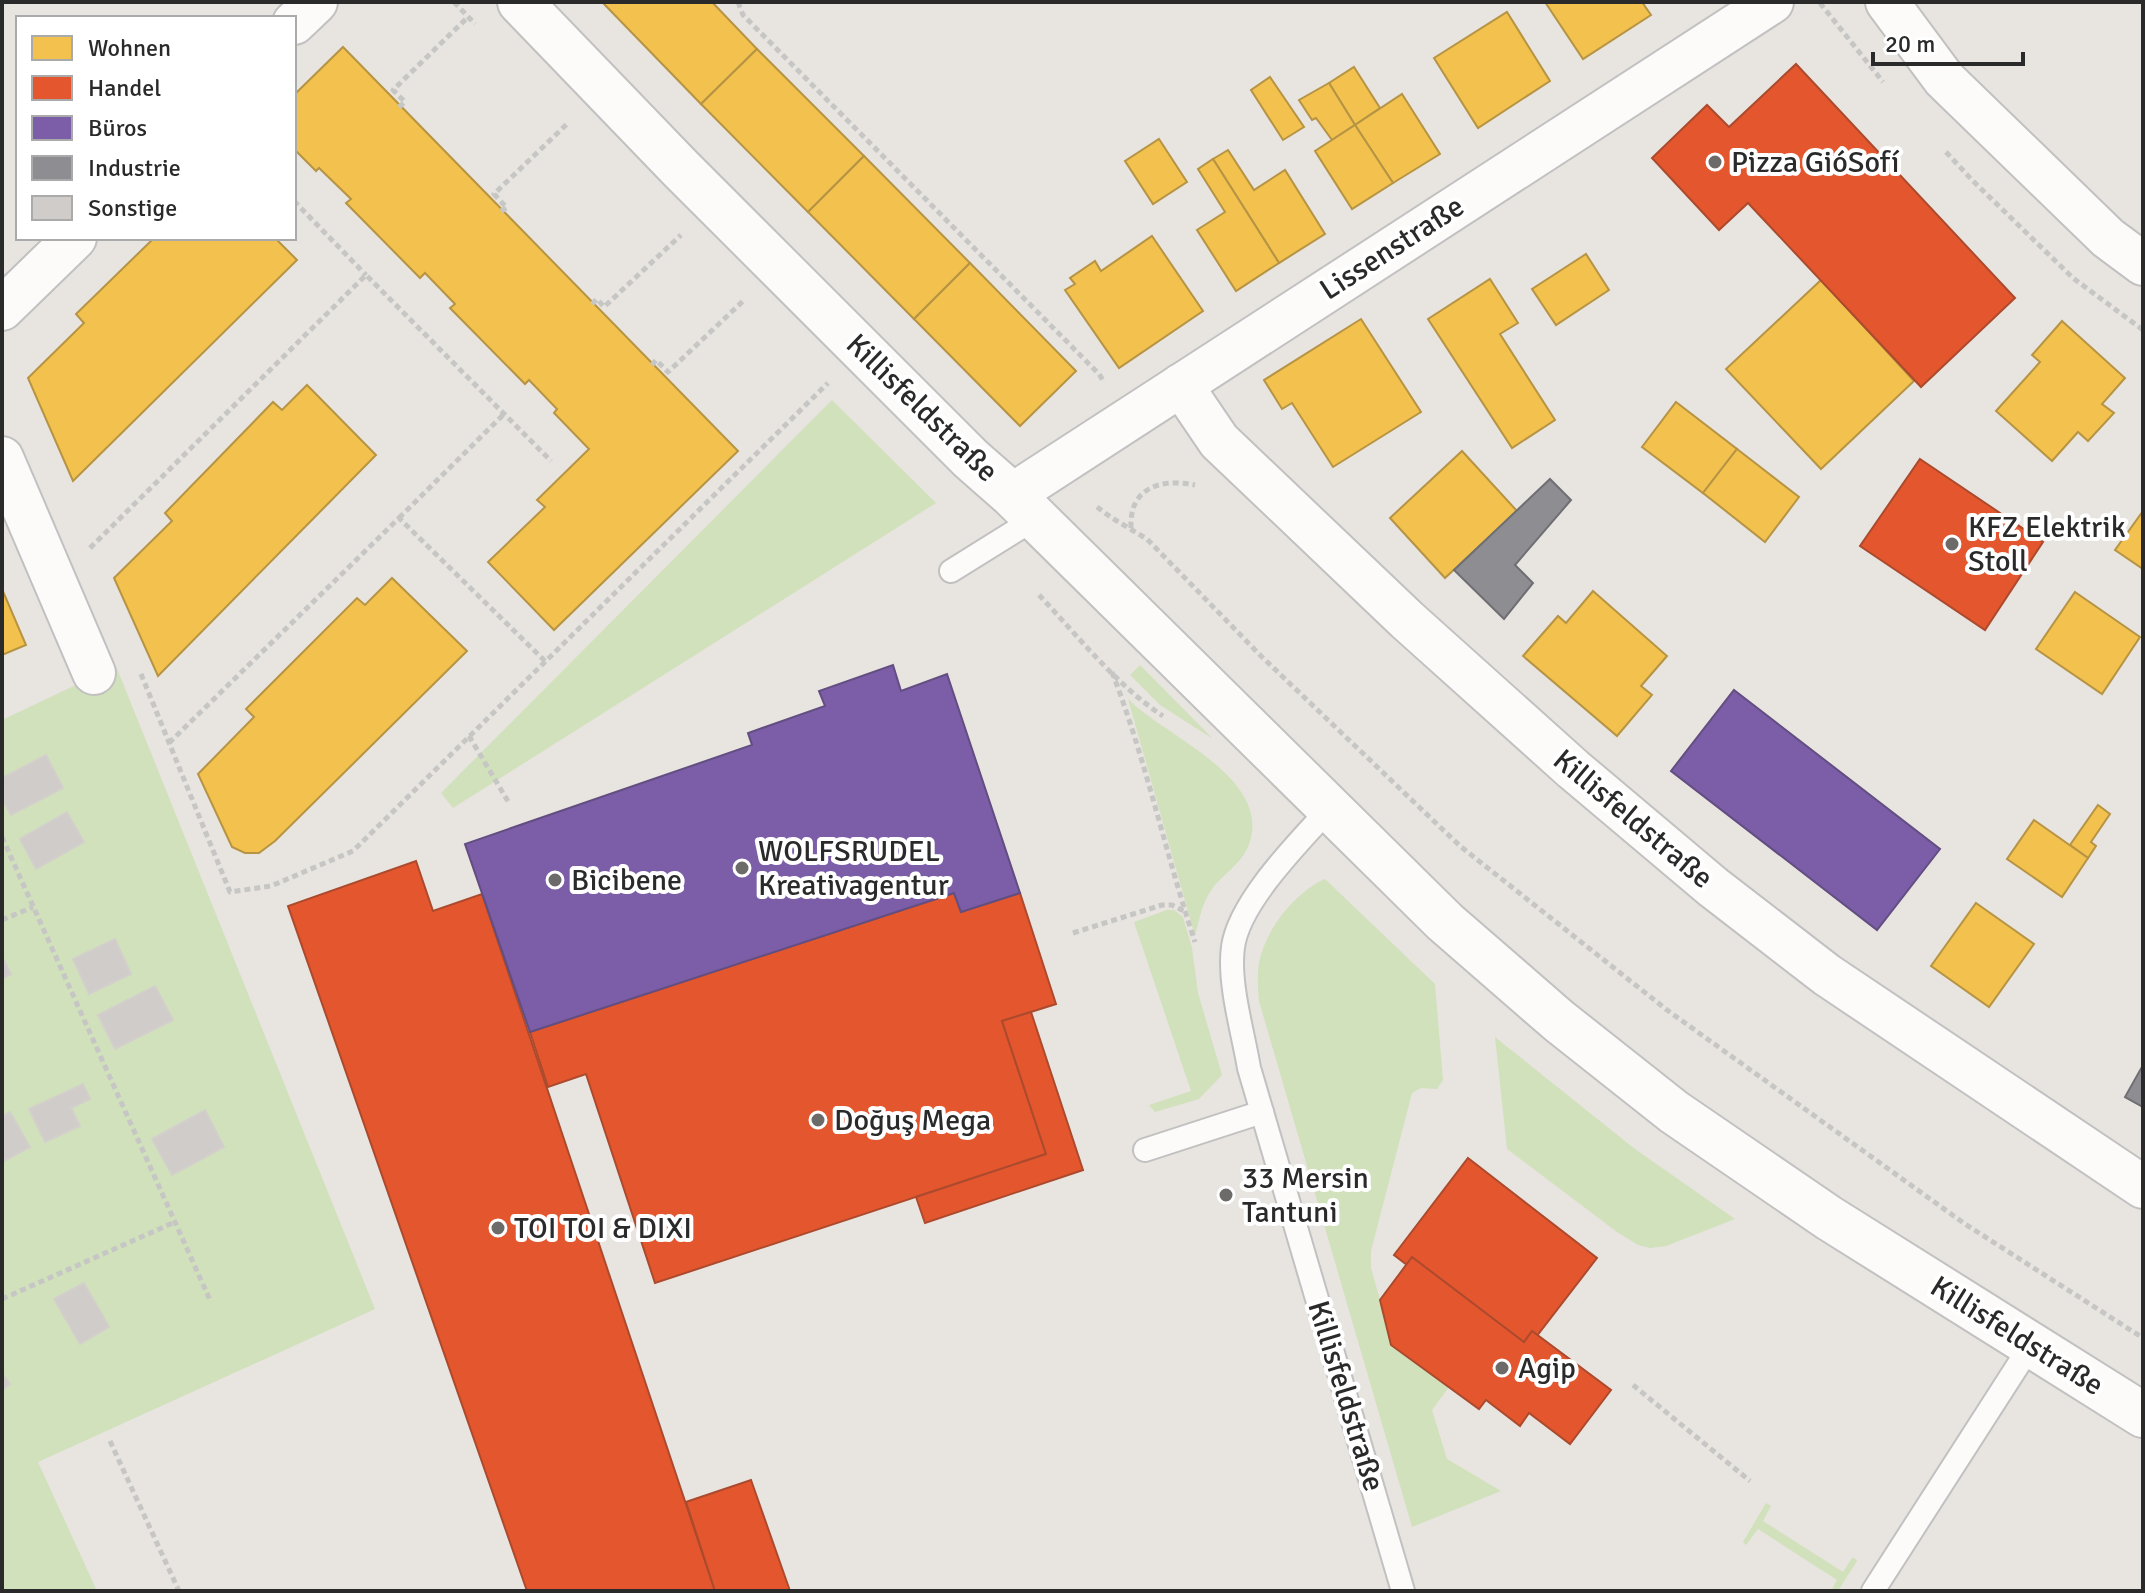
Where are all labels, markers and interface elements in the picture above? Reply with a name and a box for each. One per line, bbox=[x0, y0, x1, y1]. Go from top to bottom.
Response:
legend bbox=[16, 16, 296, 240]
scale bar bbox=[1873, 16, 2023, 66]
text: 20 m bbox=[1885, 29, 1935, 59]
text: Wohnen bbox=[88, 33, 171, 63]
text: Handel bbox=[88, 73, 161, 103]
text: Büros bbox=[88, 113, 147, 143]
place label: Pizza GióSofí bbox=[1731, 144, 1899, 181]
text: Industrie bbox=[88, 153, 181, 183]
marker: Pizza GióSofí bbox=[1706, 153, 1724, 171]
street label: Lissenstraße bbox=[1313, 188, 1471, 308]
text: Sonstige bbox=[88, 193, 177, 223]
street label: Killisfeldstraße bbox=[838, 326, 1006, 490]
place label: KFZ Elektrik Stoll bbox=[1968, 509, 2126, 580]
marker: KFZ Elektrik Stoll bbox=[1943, 535, 1961, 553]
street label: Killisfeldstraße bbox=[1546, 741, 1720, 897]
place label: WOLFSRUDEL Kreativagentur bbox=[758, 833, 949, 904]
marker: WOLFSRUDEL Kreativagentur bbox=[733, 859, 751, 877]
place label: Bicibene bbox=[571, 862, 682, 899]
marker: Bicibene bbox=[546, 871, 564, 889]
place label: Doğuş Mega bbox=[834, 1102, 991, 1139]
marker: Doğuş Mega bbox=[809, 1111, 827, 1129]
place label: 33 Mersin Tantuni bbox=[1242, 1160, 1369, 1231]
marker: 33 Mersin Tantuni bbox=[1217, 1186, 1235, 1204]
place label: TOI TOI & DIXI bbox=[514, 1210, 692, 1247]
marker: TOI TOI & DIXI bbox=[489, 1219, 507, 1237]
street label: Killisfeldstraße bbox=[1924, 1268, 2110, 1404]
street label: Killisfeldstraße bbox=[1299, 1296, 1393, 1496]
place label: Agip bbox=[1518, 1350, 1576, 1387]
marker: Agip bbox=[1493, 1359, 1511, 1377]

